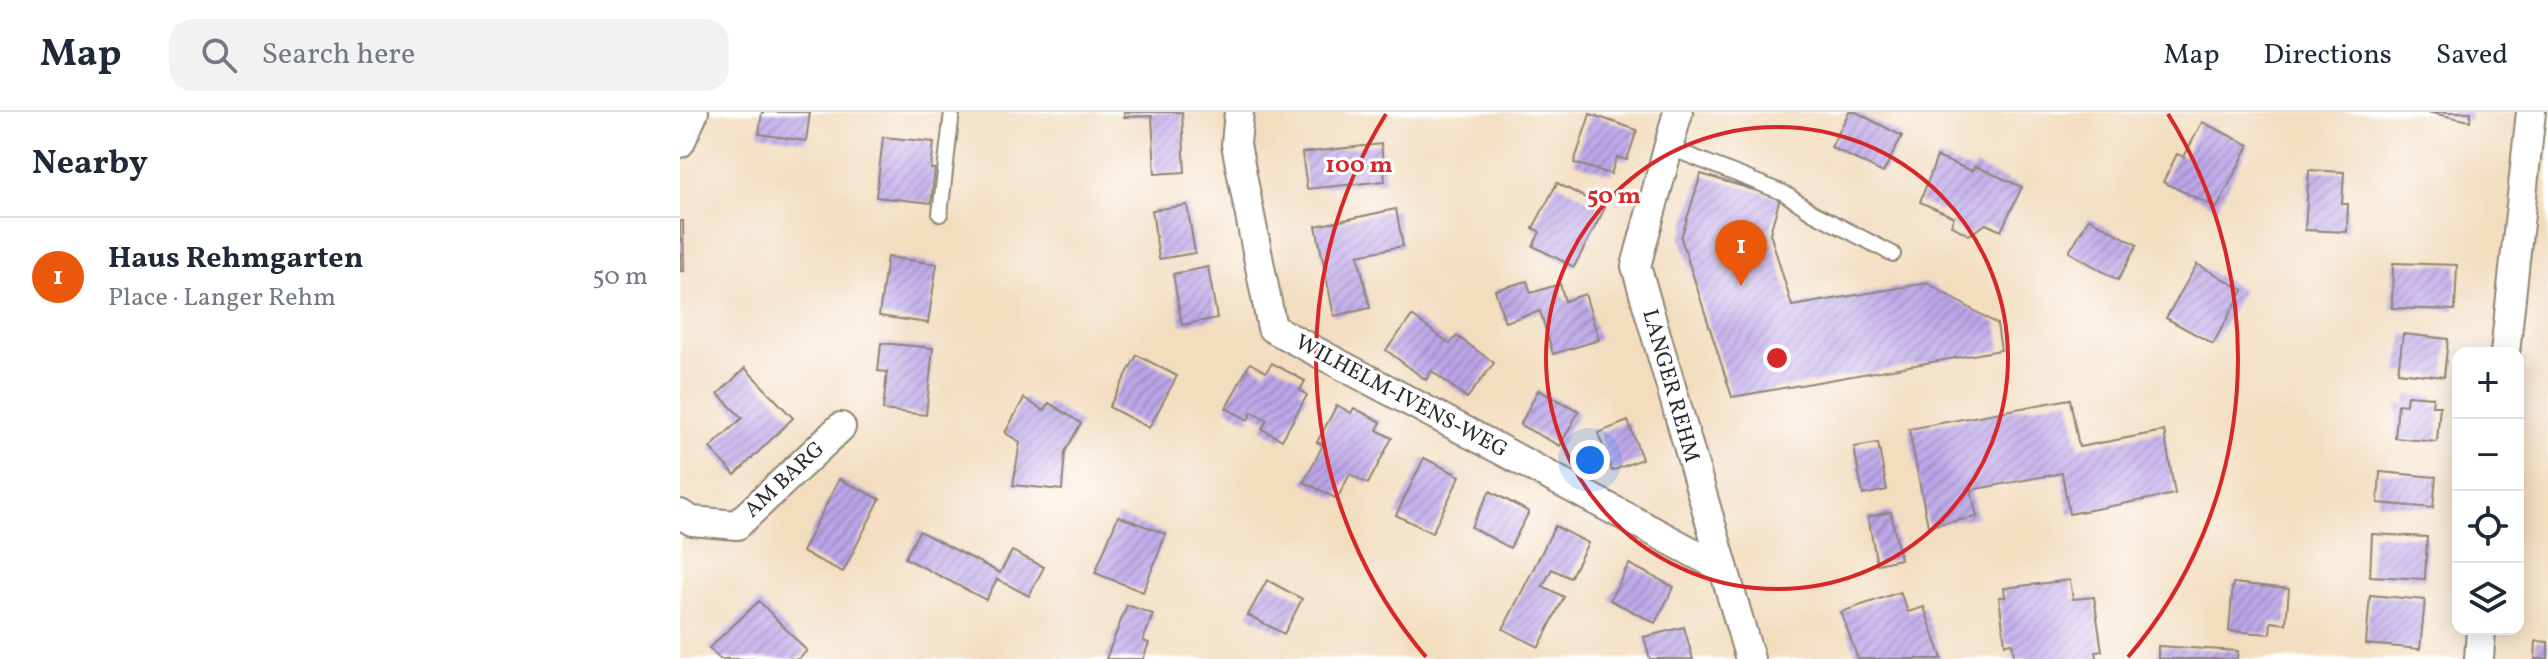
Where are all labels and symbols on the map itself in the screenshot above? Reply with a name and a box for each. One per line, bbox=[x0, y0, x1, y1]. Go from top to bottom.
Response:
text: 100 m bbox=[1325, 149, 1393, 183]
text: 50 m bbox=[1587, 180, 1641, 214]
pin: 1 bbox=[1715, 220, 1767, 286]
street label: LANGER REHM bbox=[1633, 306, 1707, 466]
street label: WILHELM-IVENS-WEG bbox=[1289, 328, 1513, 466]
centre of rings bbox=[1763, 344, 1791, 372]
street label: AM BARG bbox=[738, 435, 832, 525]
your location bbox=[1570, 440, 1610, 480]

